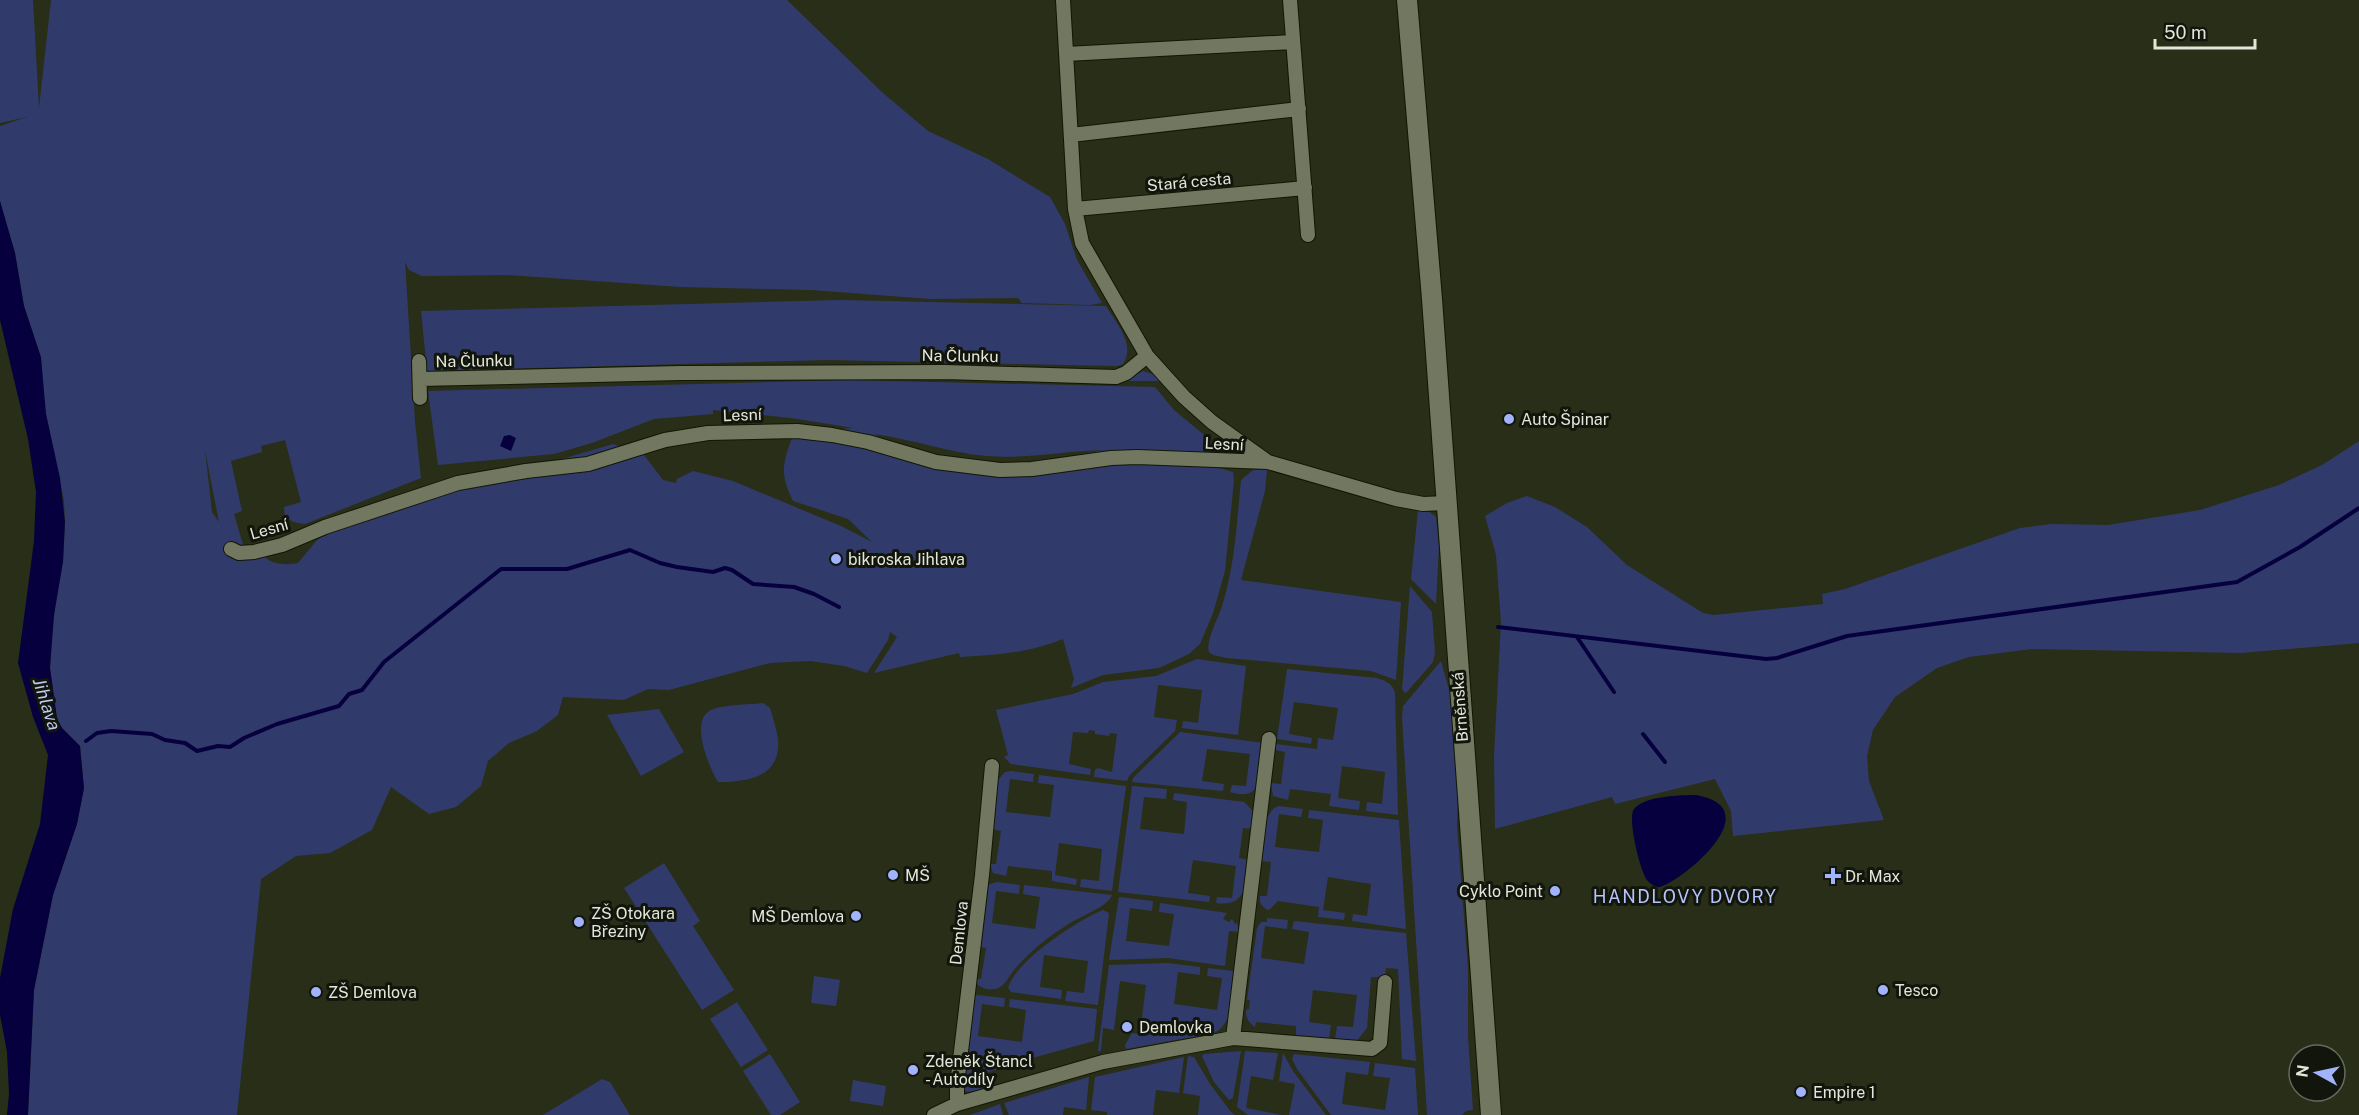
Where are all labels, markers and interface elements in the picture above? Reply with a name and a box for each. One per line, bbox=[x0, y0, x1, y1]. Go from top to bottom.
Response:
scale bar bbox=[2155, 12, 2256, 50]
text: 50 m bbox=[2164, 22, 2207, 43]
street label: Stará cesta bbox=[1146, 169, 1232, 195]
street label: Na Člunku bbox=[921, 345, 999, 366]
street label: Na Člunku bbox=[435, 350, 513, 371]
street label: Lesní bbox=[722, 405, 763, 425]
place label: Auto Špinar bbox=[1521, 409, 1609, 429]
marker: Auto Špinar bbox=[1502, 412, 1516, 426]
street label: Lesní bbox=[1204, 433, 1245, 455]
street label: Lesní bbox=[248, 514, 292, 544]
place label: bikroska Jihlava bbox=[848, 550, 965, 569]
marker: bikroska Jihlava bbox=[829, 552, 843, 566]
street label: Brněnská bbox=[1448, 671, 1472, 743]
water label: Jihlava bbox=[29, 675, 65, 733]
place label: MŠ bbox=[905, 865, 930, 885]
place label: Dr. Max bbox=[1845, 867, 1900, 886]
marker: MŠ bbox=[886, 868, 900, 882]
marker: Dr. Max bbox=[1826, 869, 1840, 883]
place label: Cyklo Point bbox=[1459, 882, 1543, 901]
marker: Cyklo Point bbox=[1548, 884, 1562, 898]
district label: HANDLOVY DVORY bbox=[1593, 886, 1777, 907]
street label: Demlova bbox=[946, 900, 972, 966]
place label: ZŠ Otokara Březiny bbox=[591, 903, 675, 941]
place label: MŠ Demlova bbox=[751, 906, 844, 926]
marker: MŠ Demlova bbox=[849, 909, 863, 923]
marker: ZŠ Otokara Březiny bbox=[572, 915, 586, 929]
place label: Tesco bbox=[1895, 981, 1938, 1000]
place label: ZŠ Demlova bbox=[328, 982, 417, 1002]
marker: Tesco bbox=[1876, 983, 1890, 997]
marker: ZŠ Demlova bbox=[309, 985, 323, 999]
place label: Demlovka bbox=[1139, 1018, 1212, 1037]
marker: Demlovka bbox=[1120, 1020, 1134, 1034]
north arrow bbox=[2287, 1043, 2347, 1103]
place label: Zdeněk Štancl - Autodíly bbox=[925, 1051, 1033, 1089]
marker: Zdeněk Štancl - Autodíly bbox=[906, 1063, 920, 1077]
text: N bbox=[2292, 1063, 2313, 1079]
place label: Empire 1 bbox=[1813, 1083, 1876, 1102]
marker: Empire 1 bbox=[1794, 1085, 1808, 1099]

